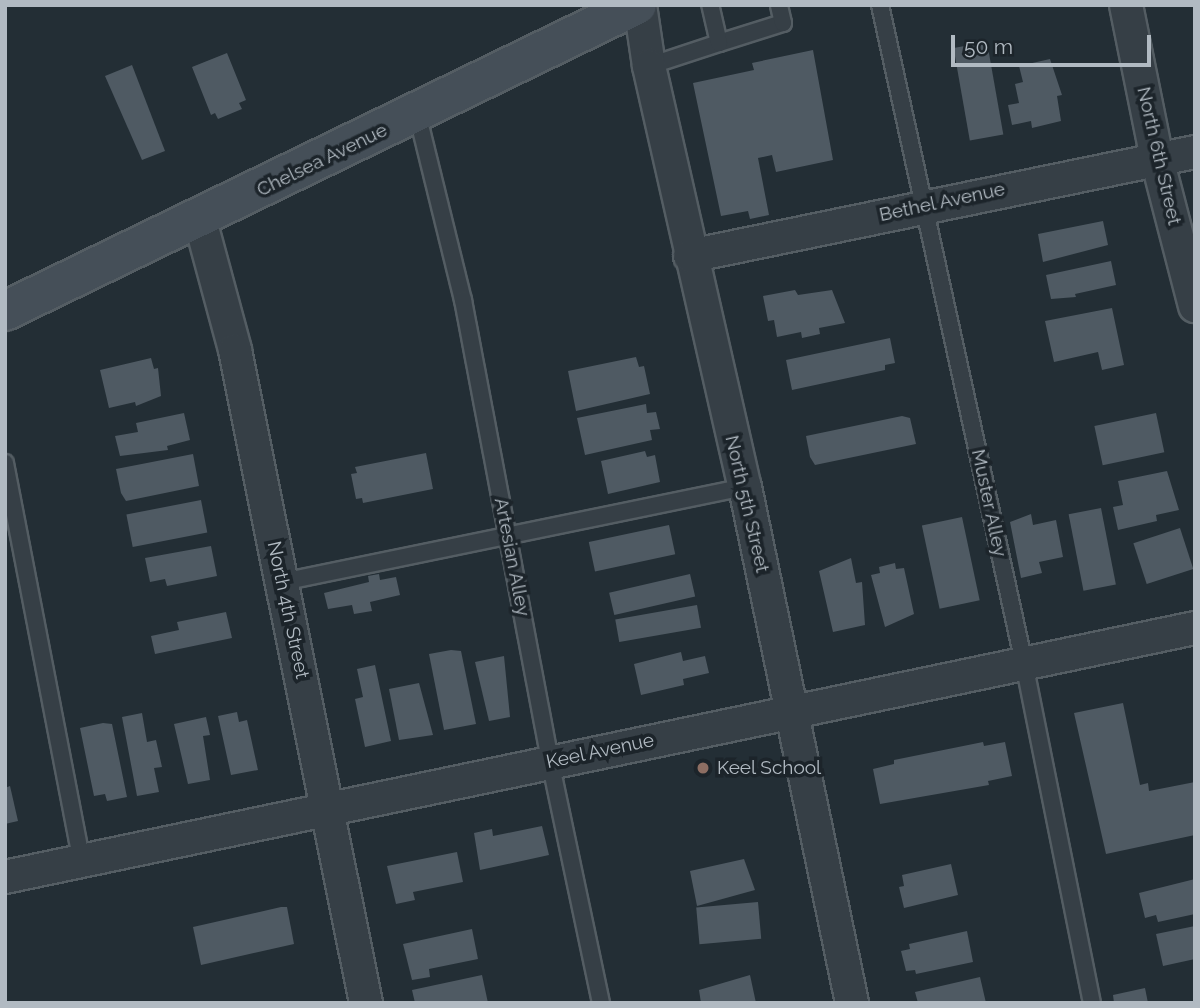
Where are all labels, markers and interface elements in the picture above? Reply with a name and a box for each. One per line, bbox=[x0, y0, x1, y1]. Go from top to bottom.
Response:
scale bar bbox=[955, 21, 1154, 65]
text: 50 m bbox=[964, 34, 1013, 59]
street label: North 6th Street bbox=[1132, 85, 1186, 227]
street label: Chelsea Avenue bbox=[253, 118, 391, 202]
street label: Bethel Avenue bbox=[877, 177, 1007, 227]
street label: North 5th Street bbox=[720, 433, 774, 575]
street label: Muster Alley bbox=[966, 447, 1012, 559]
street label: Artesian Alley bbox=[489, 496, 535, 618]
street label: North 4th Street bbox=[262, 539, 314, 681]
street label: Keel Avenue bbox=[544, 728, 656, 774]
place label: Keel School bbox=[717, 757, 822, 779]
marker: Keel School bbox=[695, 760, 711, 776]

